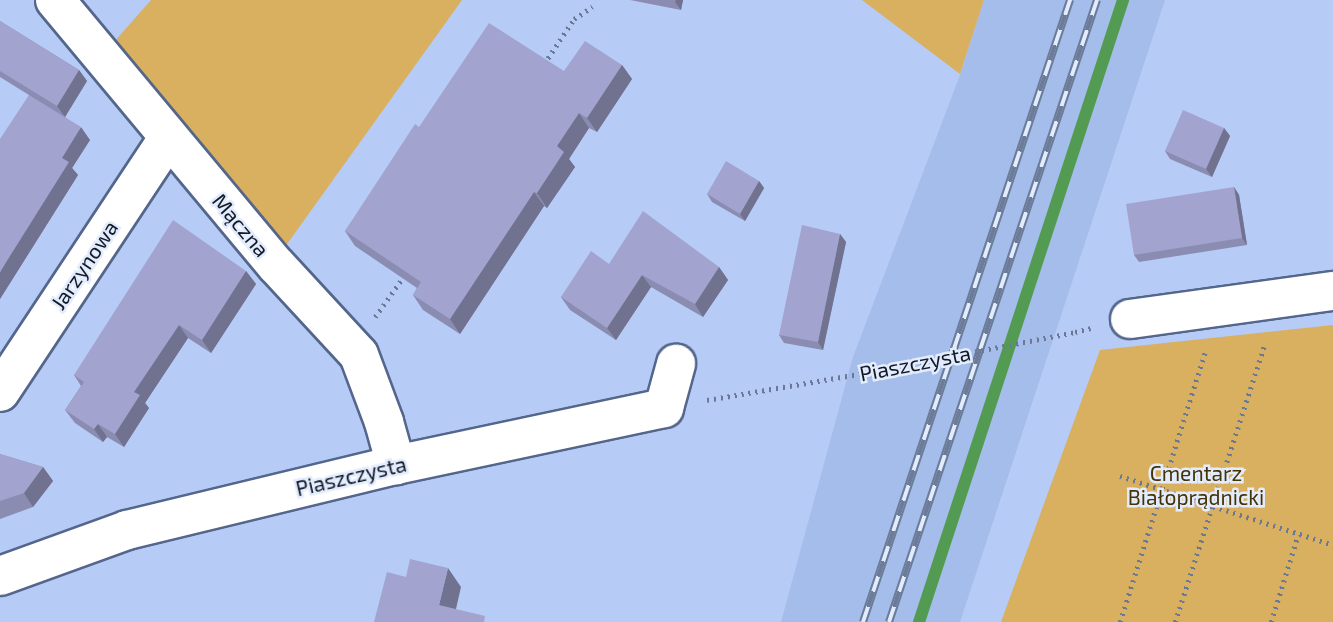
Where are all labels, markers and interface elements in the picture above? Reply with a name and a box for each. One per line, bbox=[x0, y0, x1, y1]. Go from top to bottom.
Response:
street label: Mączna bbox=[207, 188, 275, 262]
street label: Jarzynowa bbox=[45, 216, 123, 314]
street label: Piaszczysta bbox=[857, 340, 973, 386]
street label: Piaszczysta bbox=[293, 451, 409, 501]
park label: Cmentarz Białoprądnicki bbox=[1128, 460, 1264, 510]

